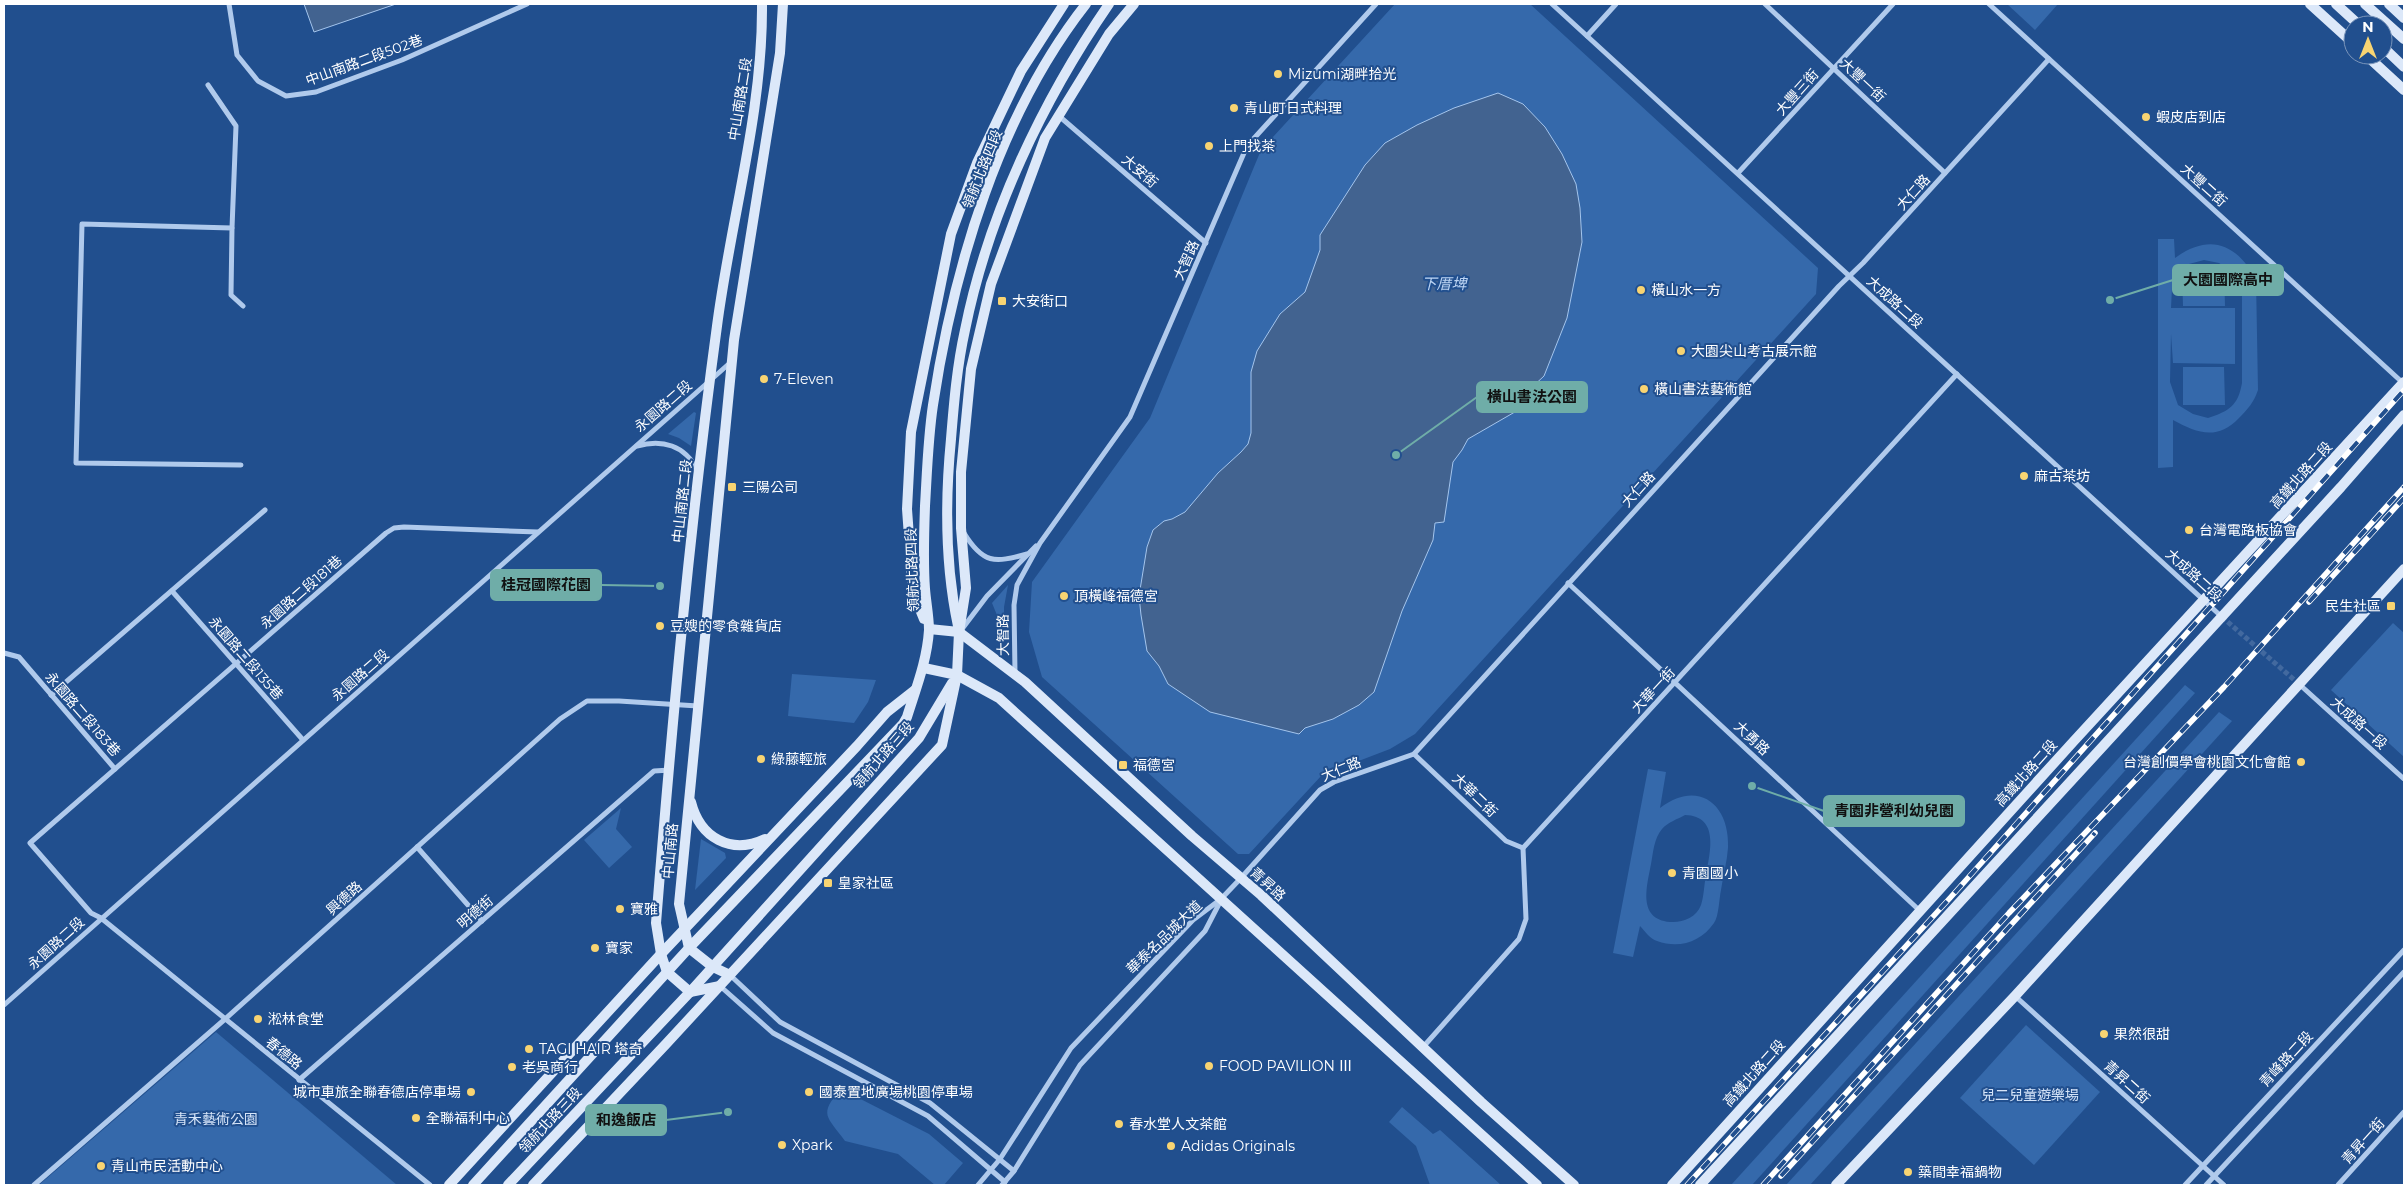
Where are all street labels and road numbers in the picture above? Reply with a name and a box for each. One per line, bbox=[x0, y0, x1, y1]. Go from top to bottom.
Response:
street label: 中山南路二段502巷 bbox=[303, 30, 425, 90]
street label: 大豐一街 bbox=[1836, 54, 1890, 106]
street label: 中山南路二段 bbox=[725, 56, 755, 142]
street label: 大豐三街 bbox=[1772, 65, 1822, 119]
street label: 領航北路四段 bbox=[958, 127, 1006, 211]
street label: 大安街 bbox=[1118, 150, 1162, 192]
street label: 大豐二街 bbox=[2177, 160, 2231, 210]
street label: 大仁路 bbox=[1892, 170, 1934, 214]
street label: 大智路 bbox=[1169, 237, 1203, 283]
street label: 大成路二段 bbox=[1863, 272, 1927, 332]
street label: 永園路二段 bbox=[631, 376, 695, 436]
street label: 高鐵北路二段 bbox=[2266, 438, 2336, 512]
street label: 中山南路二段 bbox=[669, 458, 695, 544]
street label: 大仁路 bbox=[1617, 467, 1659, 511]
street label: 領航北路四段 bbox=[902, 528, 922, 612]
street label: 大成路二段 bbox=[2162, 545, 2226, 605]
street label: 永園路二段181巷 bbox=[256, 551, 346, 633]
street label: 永園路二段135巷 bbox=[205, 613, 287, 703]
street label: 大智路 bbox=[994, 614, 1012, 656]
street label: 永園路二段 bbox=[328, 645, 392, 705]
street label: 大華一街 bbox=[1627, 663, 1679, 717]
street label: 永園路二段183巷 bbox=[41, 668, 125, 760]
street label: 大成路一段 bbox=[2327, 693, 2391, 753]
street label: 領航北路三段 bbox=[849, 717, 917, 793]
street label: 大勇路 bbox=[1731, 717, 1773, 759]
street label: 高鐵北路二段 bbox=[1991, 736, 2061, 810]
street label: 大仁路 bbox=[1318, 753, 1364, 785]
street label: 大華二街 bbox=[1449, 769, 1501, 821]
street label: 中山南路 bbox=[659, 822, 681, 880]
street label: 青昇路 bbox=[1246, 863, 1290, 905]
street label: 興德路 bbox=[322, 877, 366, 919]
street label: 明德街 bbox=[453, 891, 497, 933]
street label: 華泰名品城大道 bbox=[1123, 896, 1205, 978]
street label: 永園路二段 bbox=[24, 913, 88, 973]
street label: 青峰路二段 bbox=[2256, 1027, 2316, 1091]
street label: 春德路 bbox=[262, 1033, 306, 1073]
street label: 高鐵北路二段 bbox=[1719, 1036, 1789, 1110]
street label: 青昇二街 bbox=[2100, 1057, 2154, 1107]
street label: 領航北路三段 bbox=[515, 1083, 585, 1157]
street label: 青昇一街 bbox=[2338, 1114, 2388, 1168]

